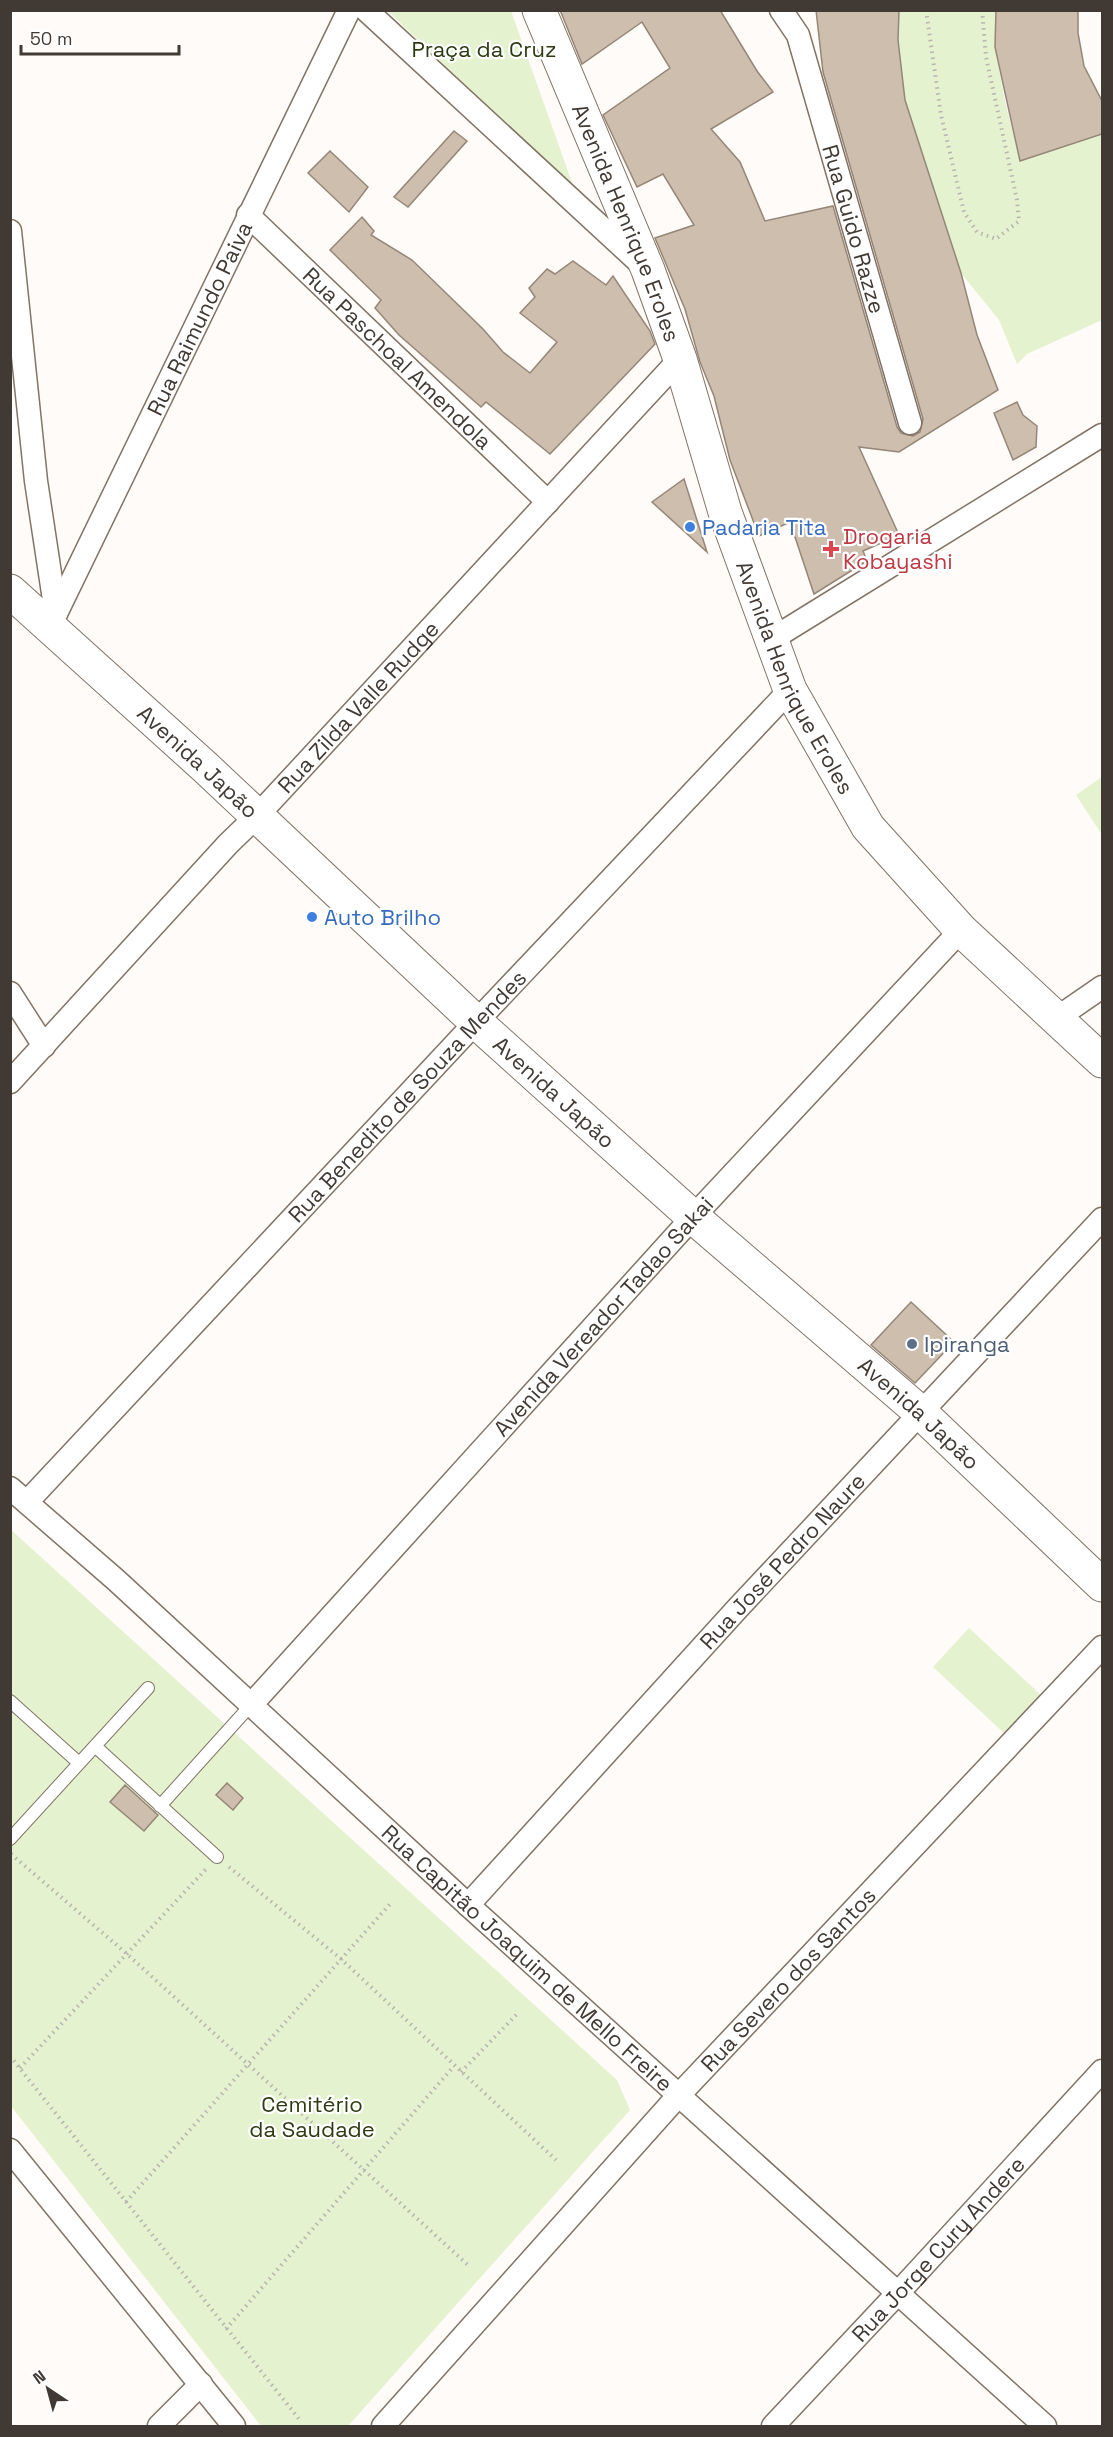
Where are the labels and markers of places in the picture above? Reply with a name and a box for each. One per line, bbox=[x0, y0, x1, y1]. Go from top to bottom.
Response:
place label: Padaria Tita bbox=[702, 513, 827, 541]
marker: Padaria Tita bbox=[683, 520, 697, 534]
place label: Drogaria Kobayashi bbox=[843, 522, 953, 575]
marker: Drogaria Kobayashi bbox=[824, 542, 838, 556]
place label: Auto Brilho bbox=[324, 903, 441, 931]
marker: Auto Brilho bbox=[305, 910, 319, 924]
place label: Ipiranga bbox=[924, 1330, 1010, 1358]
marker: Ipiranga bbox=[905, 1337, 919, 1351]

